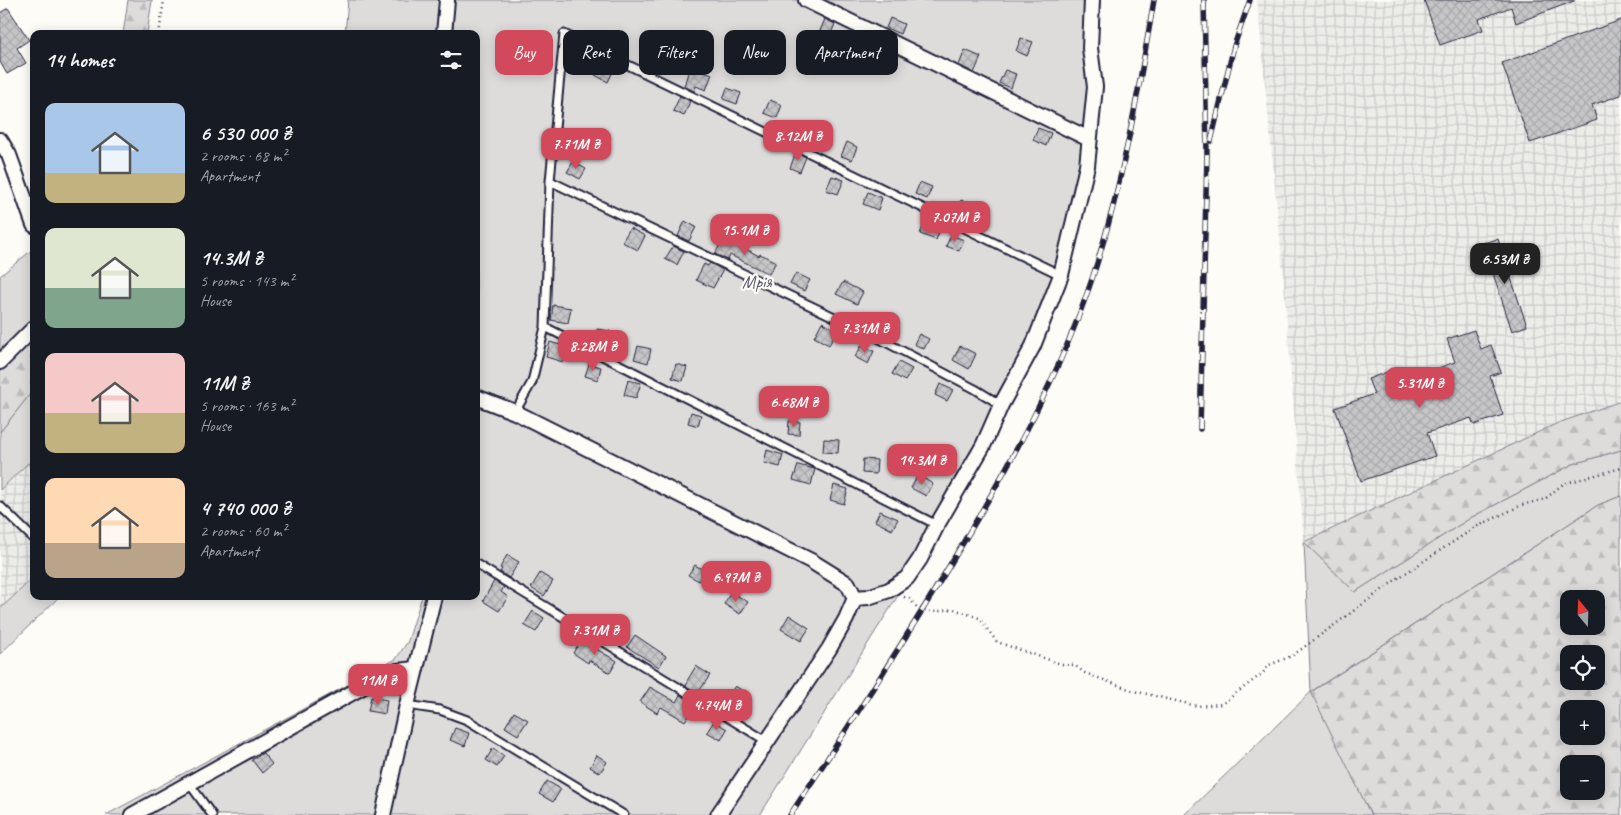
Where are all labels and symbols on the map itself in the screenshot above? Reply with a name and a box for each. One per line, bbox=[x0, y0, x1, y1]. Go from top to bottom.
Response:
pin: 8.12M ₴ bbox=[752, 120, 844, 162]
pin: 7.71M ₴ bbox=[530, 128, 622, 170]
pin: 7.07M ₴ bbox=[909, 200, 1001, 243]
pin: 15.1M ₴ bbox=[699, 214, 791, 256]
pin: 6.53M ₴ bbox=[1459, 242, 1551, 285]
park label: Мрія bbox=[742, 271, 773, 293]
pin: 7.31M ₴ bbox=[819, 312, 911, 354]
pin: 8.28M ₴ bbox=[547, 330, 639, 372]
pin: 5.31M ₴ bbox=[1374, 366, 1466, 409]
pin: 6.68M ₴ bbox=[748, 386, 840, 428]
pin: 14.3M ₴ bbox=[876, 444, 968, 486]
pin: 6.97M ₴ bbox=[690, 560, 782, 603]
north arrow bbox=[1560, 590, 1605, 635]
pin: 7.31M ₴ bbox=[549, 614, 641, 656]
pin: 11M ₴ bbox=[343, 664, 413, 706]
pin: 4.74M ₴ bbox=[671, 688, 763, 731]

